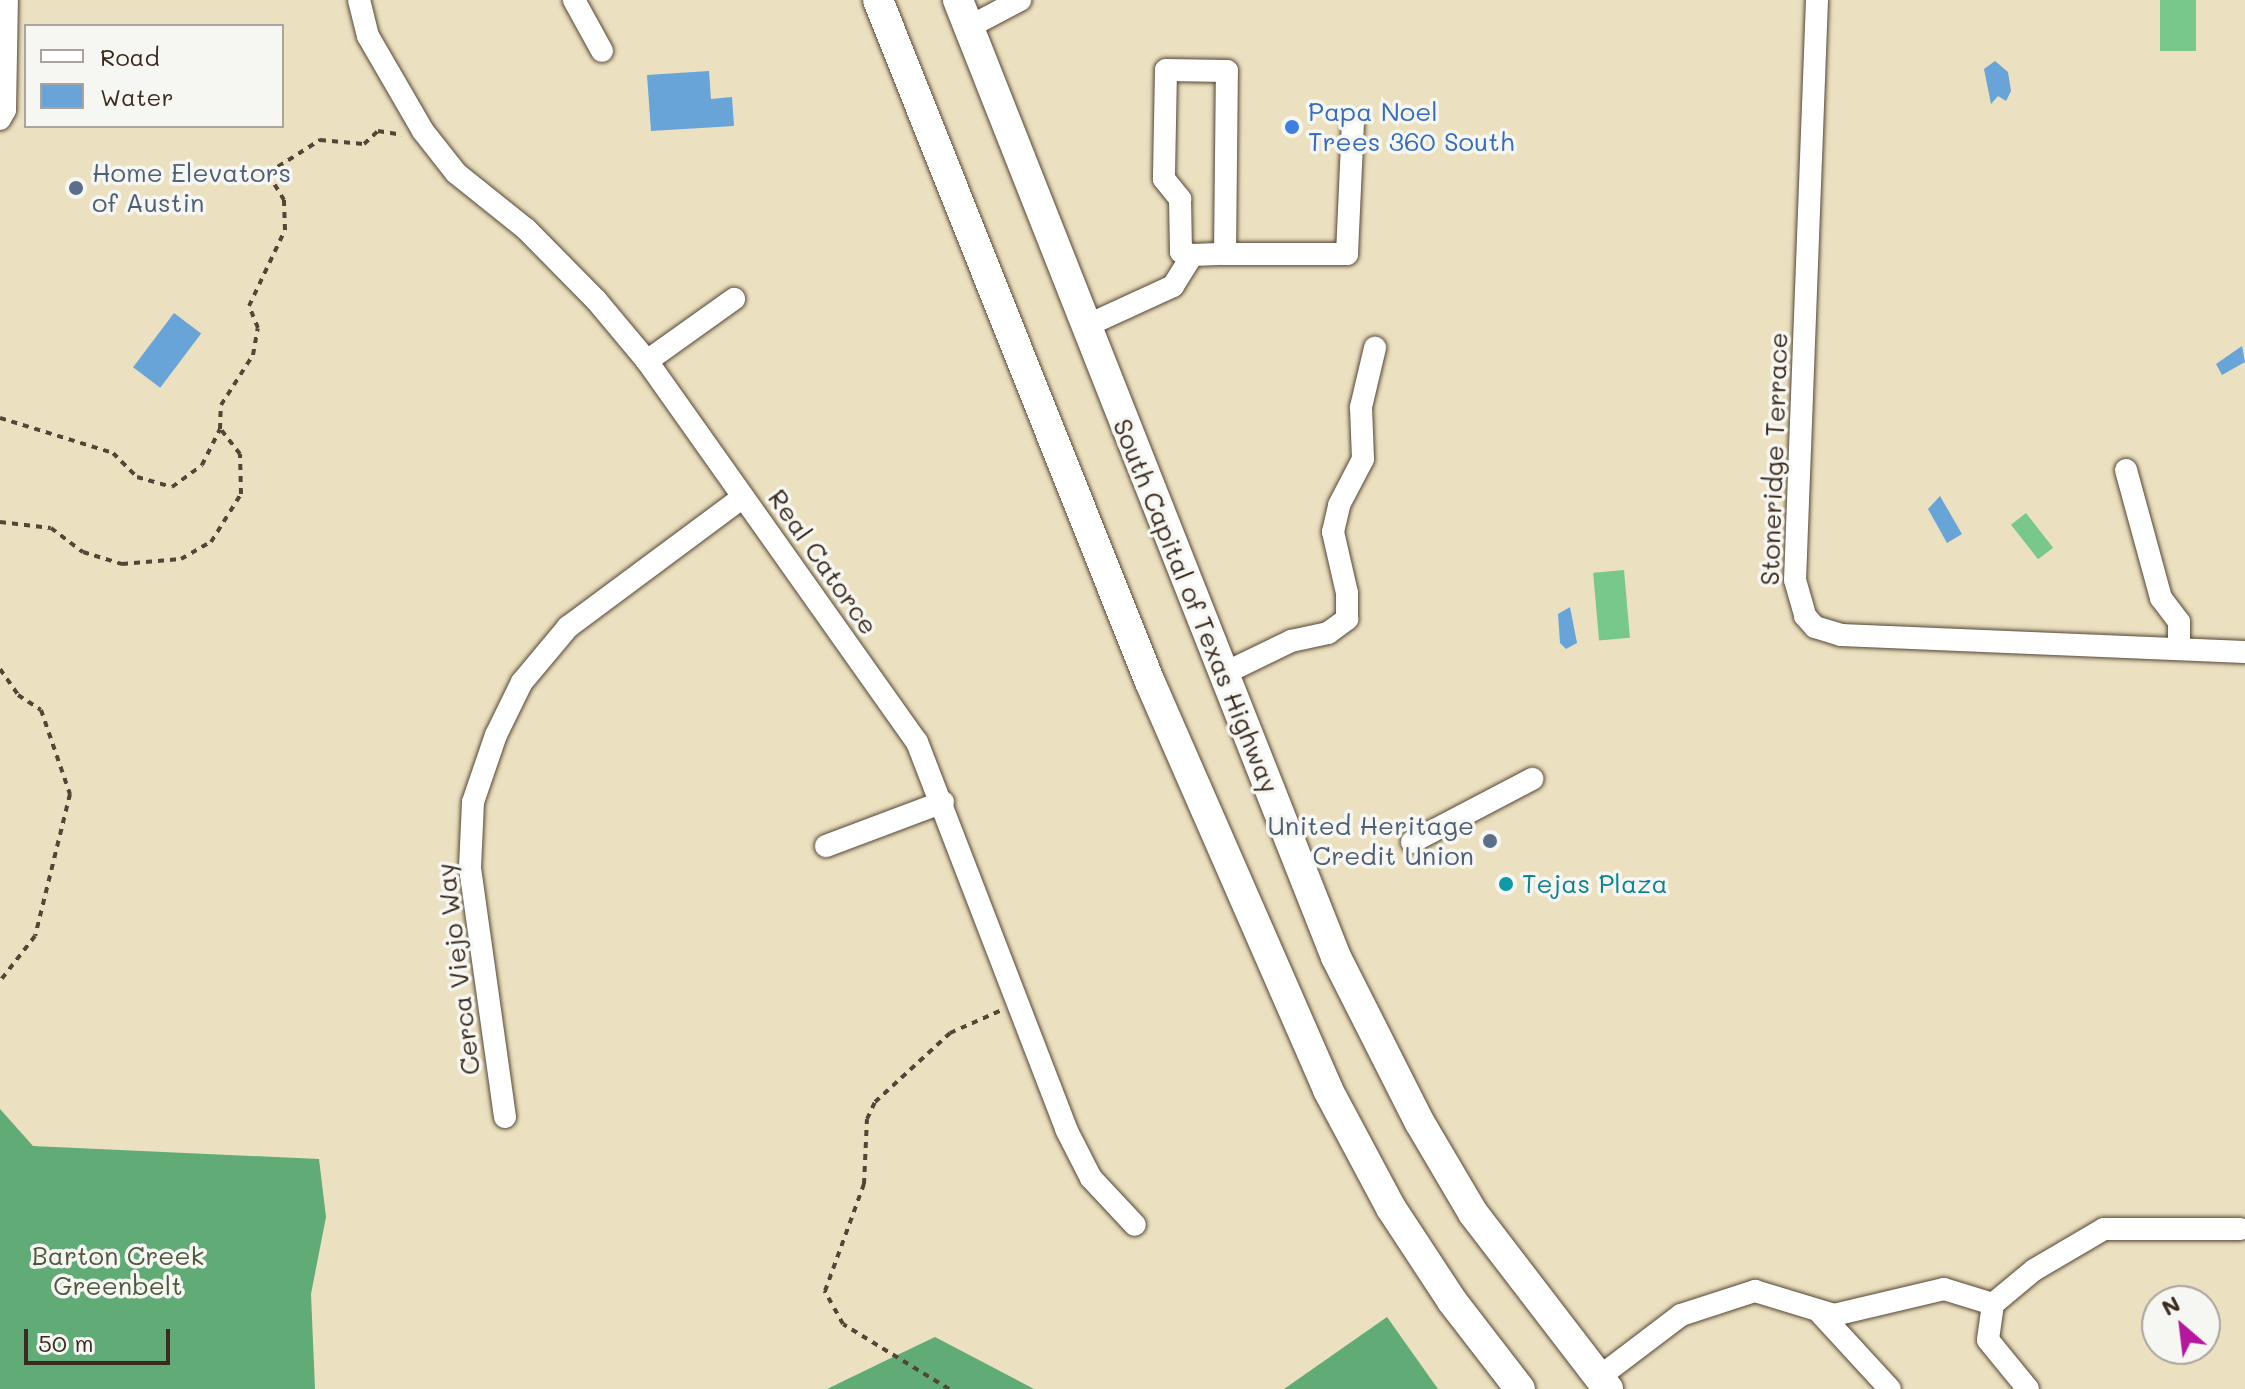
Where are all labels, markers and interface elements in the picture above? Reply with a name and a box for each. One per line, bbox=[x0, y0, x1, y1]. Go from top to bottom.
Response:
legend bbox=[24, 24, 284, 128]
text: Road bbox=[100, 41, 160, 72]
text: Water bbox=[100, 81, 174, 112]
place label: Papa Noel Trees 360 South bbox=[1308, 96, 1514, 158]
marker: Papa Noel Trees 360 South bbox=[1283, 118, 1301, 136]
place label: Home Elevators of Austin bbox=[92, 157, 291, 218]
marker: Home Elevators of Austin bbox=[67, 179, 85, 197]
street label: Stoneridge Terrace bbox=[1754, 332, 1794, 586]
street label: South Capital of Texas Highway bbox=[1106, 414, 1286, 798]
street label: Real Catorce bbox=[762, 483, 884, 641]
place label: United Heritage Credit Union bbox=[1268, 810, 1474, 872]
marker: United Heritage Credit Union bbox=[1481, 832, 1499, 850]
street label: Cerca Viejo Way bbox=[430, 861, 486, 1077]
place label: Tejas Plaza bbox=[1522, 868, 1668, 900]
marker: Tejas Plaza bbox=[1497, 875, 1515, 893]
park label: Barton Creek Greenbelt bbox=[32, 1240, 204, 1302]
north arrow bbox=[2141, 1285, 2221, 1365]
text: N bbox=[2156, 1288, 2185, 1322]
scale bar bbox=[28, 1313, 174, 1363]
text: 50 m bbox=[38, 1327, 94, 1358]

